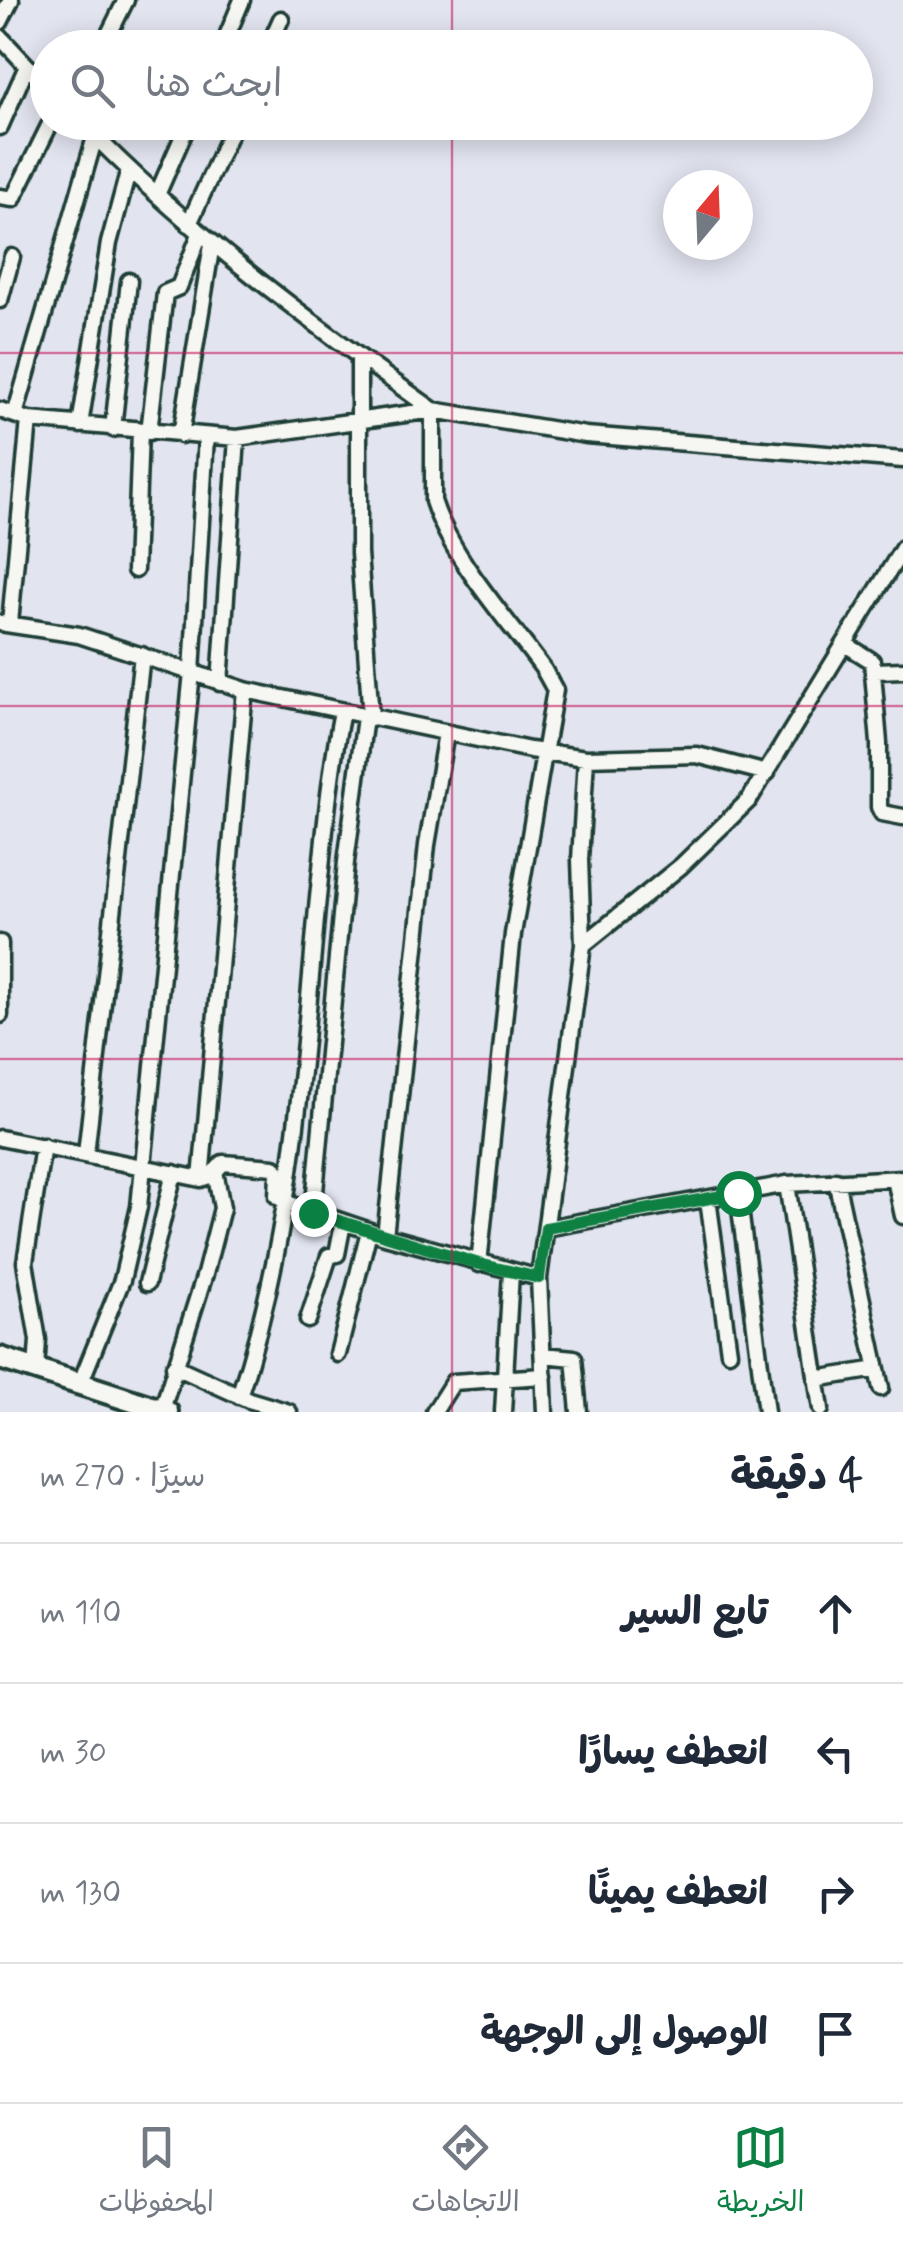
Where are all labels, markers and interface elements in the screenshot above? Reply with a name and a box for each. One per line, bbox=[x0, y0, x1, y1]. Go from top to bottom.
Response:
search box bbox=[30, 30, 873, 140]
icon: search bbox=[65, 58, 120, 113]
text: ابحث هنا bbox=[145, 61, 282, 110]
north arrow bbox=[663, 170, 753, 260]
route start bbox=[716, 1171, 762, 1217]
route end bbox=[291, 1191, 337, 1237]
text: 4 دقيقة bbox=[730, 1450, 863, 1505]
text: سيرًا · 270 m bbox=[40, 1456, 205, 1498]
icon: ahead bbox=[808, 1586, 863, 1641]
text: تابع السير bbox=[622, 1589, 768, 1638]
text: 110 m bbox=[40, 1592, 121, 1634]
icon: left bbox=[808, 1726, 863, 1781]
text: انعطف يسارًا bbox=[578, 1729, 768, 1778]
text: 30 m bbox=[40, 1732, 107, 1774]
icon: right bbox=[808, 1866, 863, 1921]
text: انعطف يمينًا bbox=[588, 1869, 768, 1918]
text: 130 m bbox=[40, 1872, 121, 1914]
icon: arrive bbox=[808, 2006, 863, 2061]
text: الوصول إلى الوجهة bbox=[480, 2009, 768, 2058]
tab: المحفوظات bbox=[99, 2120, 214, 2226]
tab: الاتجاهات bbox=[411, 2120, 520, 2226]
tab: الخريطة bbox=[717, 2120, 804, 2226]

